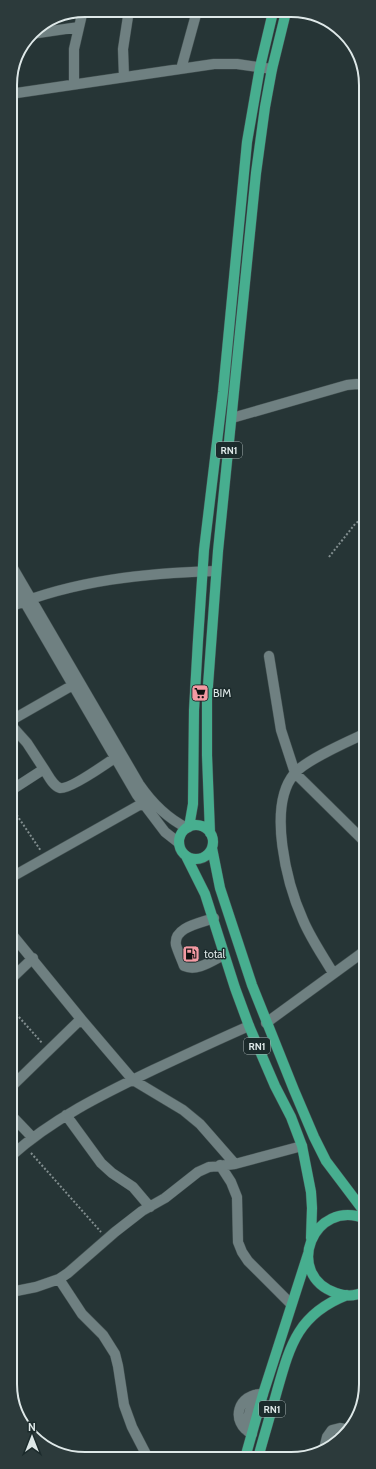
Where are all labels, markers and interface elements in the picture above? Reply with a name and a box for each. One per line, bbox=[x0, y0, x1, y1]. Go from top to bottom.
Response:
road number: RN1 bbox=[216, 442, 242, 458]
supermarket icon: BIM bbox=[190, 683, 210, 703]
place label: BIM bbox=[213, 686, 231, 700]
fuel station icon: total bbox=[181, 944, 201, 964]
place label: total bbox=[204, 947, 226, 961]
road number: RN1 bbox=[244, 1038, 270, 1054]
road number: RN1 bbox=[259, 1401, 285, 1417]
north arrow bbox=[12, 1417, 52, 1457]
text: N bbox=[28, 1420, 36, 1434]

